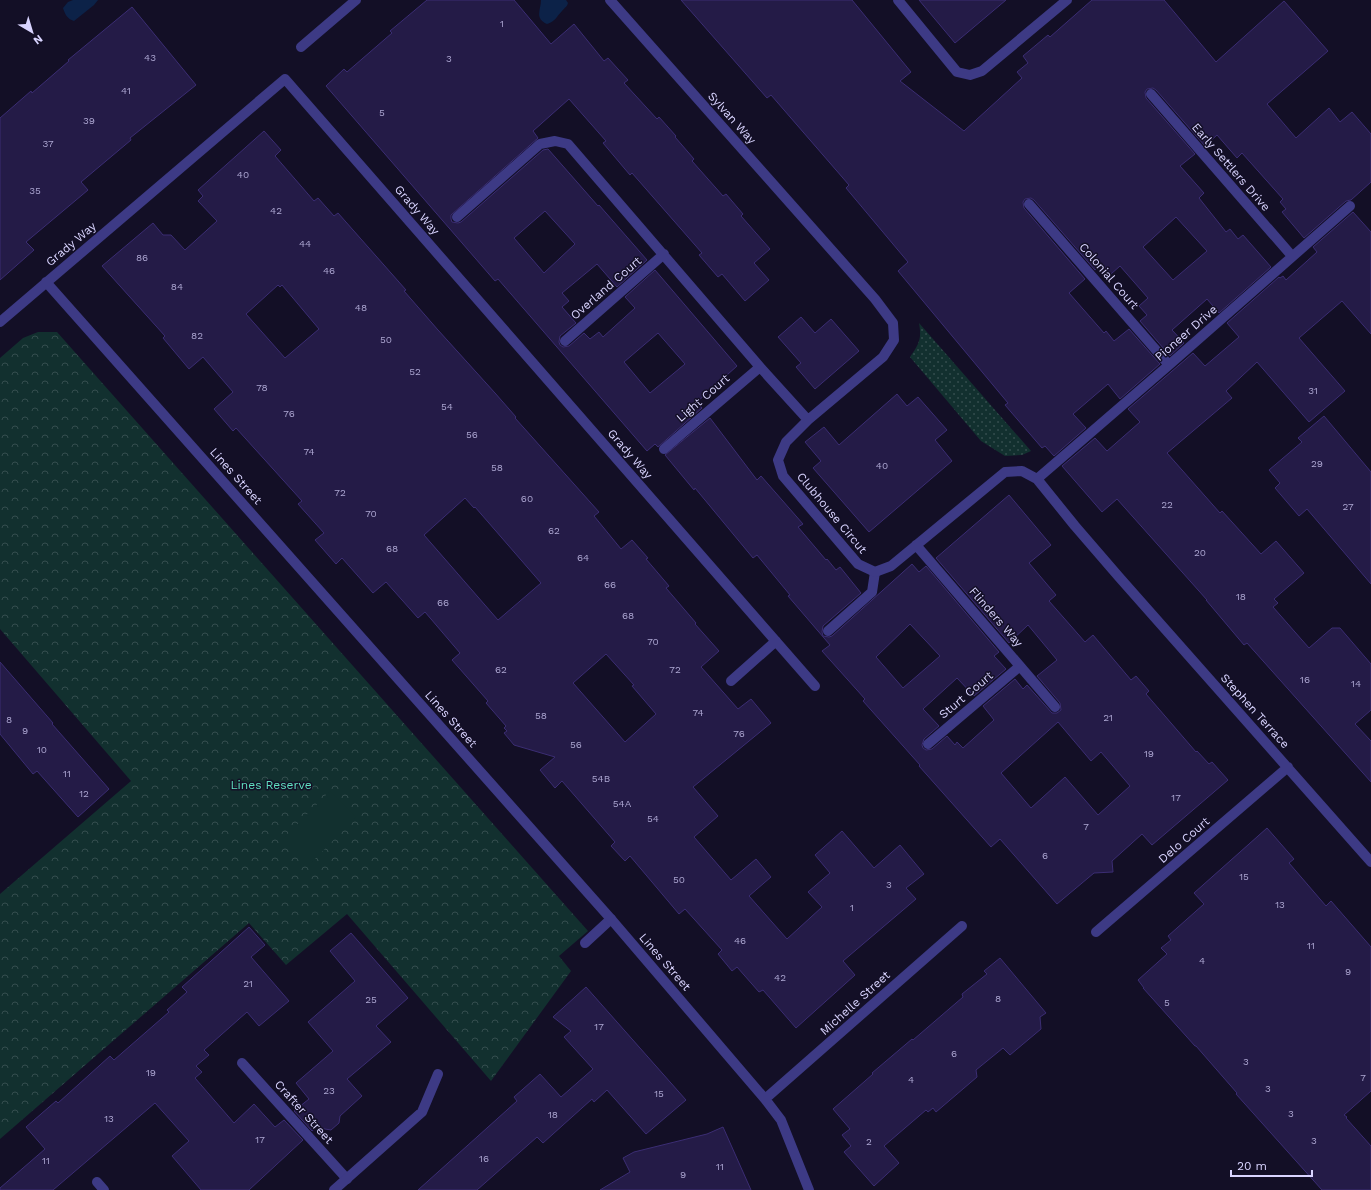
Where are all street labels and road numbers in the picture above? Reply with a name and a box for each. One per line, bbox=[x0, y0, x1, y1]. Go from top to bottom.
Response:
street label: Sylvan Way bbox=[705, 89, 759, 147]
street label: Early Settlers Drive bbox=[1189, 120, 1273, 214]
street label: Grady Way bbox=[392, 182, 443, 238]
street label: Grady Way bbox=[43, 218, 100, 269]
street label: Colonial Court bbox=[1076, 240, 1142, 312]
street label: Overland Court bbox=[568, 254, 644, 322]
street label: Pioneer Drive bbox=[1152, 302, 1220, 364]
street label: Light Court bbox=[674, 371, 732, 425]
street label: Grady Way bbox=[605, 426, 656, 482]
street label: Lines Street bbox=[207, 445, 265, 507]
street label: Clubhouse Circut bbox=[794, 470, 870, 556]
street label: Flinders Way bbox=[966, 584, 1026, 650]
street label: Sturt Court bbox=[936, 668, 996, 722]
street label: Stephen Terrace bbox=[1218, 671, 1292, 751]
street label: Lines Street bbox=[422, 688, 480, 750]
street label: Delo Court bbox=[1156, 814, 1212, 866]
street label: Lines Street bbox=[636, 931, 694, 993]
street label: Michelle Street bbox=[817, 968, 893, 1038]
street label: Crafter Street bbox=[272, 1077, 336, 1147]

